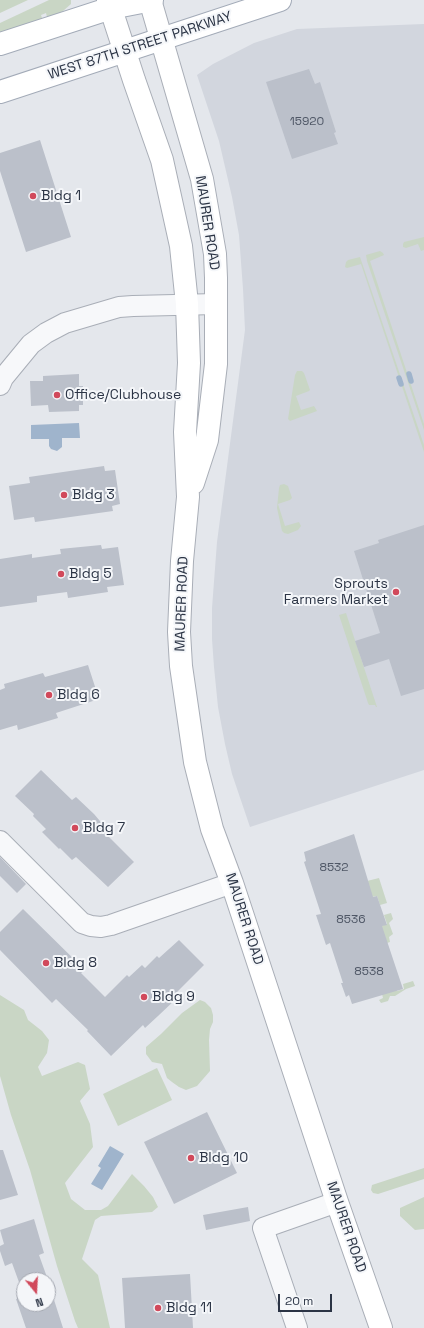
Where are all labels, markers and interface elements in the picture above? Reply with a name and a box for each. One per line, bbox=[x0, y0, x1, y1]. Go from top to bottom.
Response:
street label: WEST 87TH STREET PARKWAY bbox=[46, 8, 234, 84]
house number: 15920 bbox=[290, 115, 324, 129]
street label: MAURER ROAD bbox=[191, 175, 223, 271]
place label: Bldg 1 bbox=[41, 188, 81, 204]
marker: Bldg 1 bbox=[28, 191, 38, 201]
place label: Office/Clubhouse bbox=[65, 387, 181, 403]
marker: Office/Clubhouse bbox=[52, 390, 62, 400]
place label: Bldg 3 bbox=[72, 487, 115, 503]
marker: Bldg 3 bbox=[59, 490, 69, 500]
street label: MAURER ROAD bbox=[172, 556, 192, 652]
place label: Bldg 5 bbox=[69, 566, 112, 582]
marker: Bldg 5 bbox=[56, 569, 66, 579]
place label: Sprouts Farmers Market bbox=[284, 576, 388, 608]
marker: Sprouts Farmers Market bbox=[391, 587, 401, 597]
place label: Bldg 6 bbox=[57, 687, 100, 703]
marker: Bldg 6 bbox=[44, 690, 54, 700]
place label: Bldg 7 bbox=[83, 820, 125, 836]
marker: Bldg 7 bbox=[70, 823, 80, 833]
house number: 8532 bbox=[319, 861, 349, 875]
street label: MAURER ROAD bbox=[221, 871, 267, 967]
house number: 8536 bbox=[336, 913, 366, 927]
place label: Bldg 8 bbox=[54, 955, 97, 971]
marker: Bldg 8 bbox=[41, 958, 51, 968]
house number: 8538 bbox=[354, 965, 384, 979]
place label: Bldg 9 bbox=[152, 989, 195, 1005]
marker: Bldg 9 bbox=[139, 992, 149, 1002]
place label: Bldg 10 bbox=[199, 1150, 248, 1166]
marker: Bldg 10 bbox=[186, 1153, 196, 1163]
street label: MAURER ROAD bbox=[323, 1179, 369, 1275]
north arrow bbox=[16, 1272, 56, 1312]
scale bar bbox=[280, 1286, 334, 1312]
text: 20 m bbox=[285, 1293, 313, 1309]
text: N bbox=[34, 1295, 45, 1310]
place label: Bldg 11 bbox=[166, 1300, 212, 1316]
marker: Bldg 11 bbox=[153, 1303, 163, 1313]

